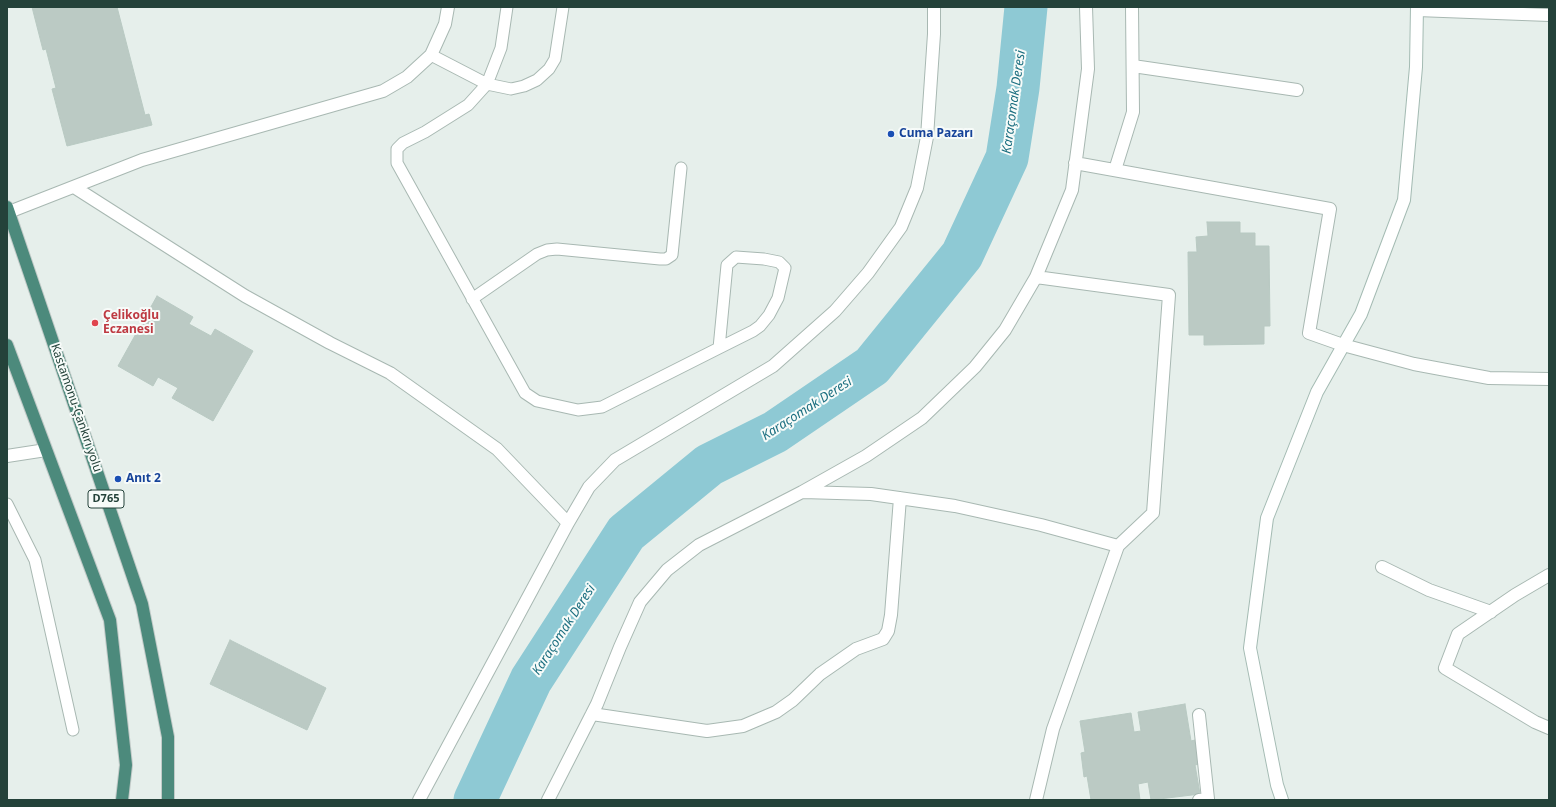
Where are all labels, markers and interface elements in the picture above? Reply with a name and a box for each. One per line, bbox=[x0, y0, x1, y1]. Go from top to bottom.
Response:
water label: Karaçomak Deresi bbox=[999, 49, 1029, 155]
place label: Cuma Pazarı bbox=[899, 127, 973, 141]
marker: Cuma Pazarı bbox=[886, 129, 896, 139]
place label: Çelikoğlu Eczanesi bbox=[103, 309, 159, 337]
marker: Çelikoğlu Eczanesi bbox=[90, 318, 100, 328]
street label: Kastamonu-Çankırı yolu bbox=[47, 342, 105, 474]
water label: Karaçomak Deresi bbox=[759, 374, 855, 444]
place label: Anıt 2 bbox=[126, 472, 161, 486]
marker: Anıt 2 bbox=[113, 474, 123, 484]
road number: D765 bbox=[88, 490, 124, 508]
water label: Karaçomak Deresi bbox=[529, 582, 599, 678]

